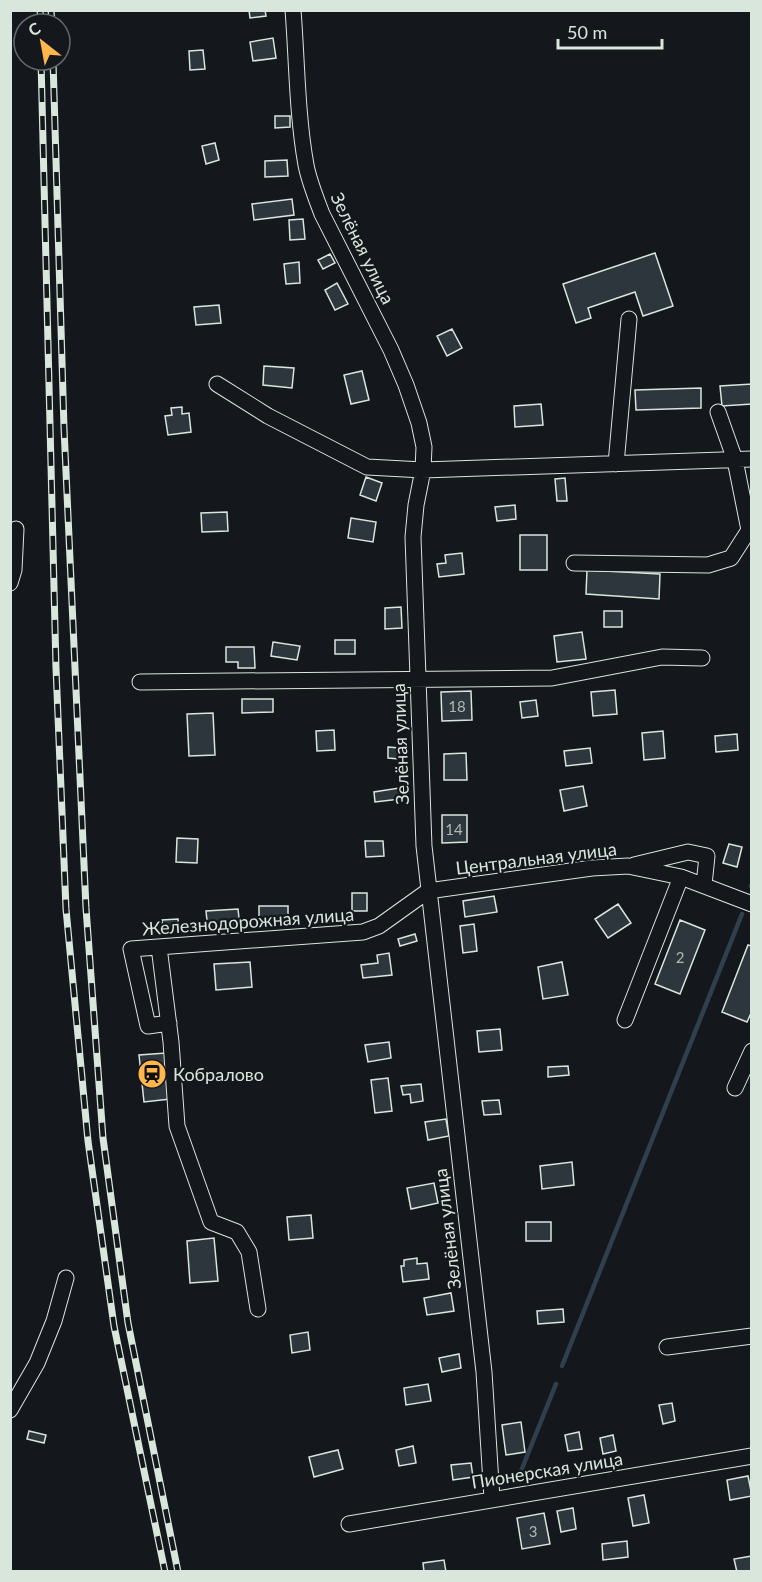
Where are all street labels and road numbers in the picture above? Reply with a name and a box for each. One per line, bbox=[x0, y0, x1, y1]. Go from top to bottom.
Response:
street label: Зелёная улица bbox=[326, 189, 400, 307]
street label: Зелёная улица bbox=[387, 683, 413, 805]
street label: Центральная улица bbox=[454, 837, 618, 879]
street label: Железнодорожная улица bbox=[141, 903, 355, 939]
street label: Зелёная улица bbox=[429, 1167, 465, 1291]
street label: Пионерская улица bbox=[470, 1447, 624, 1493]

